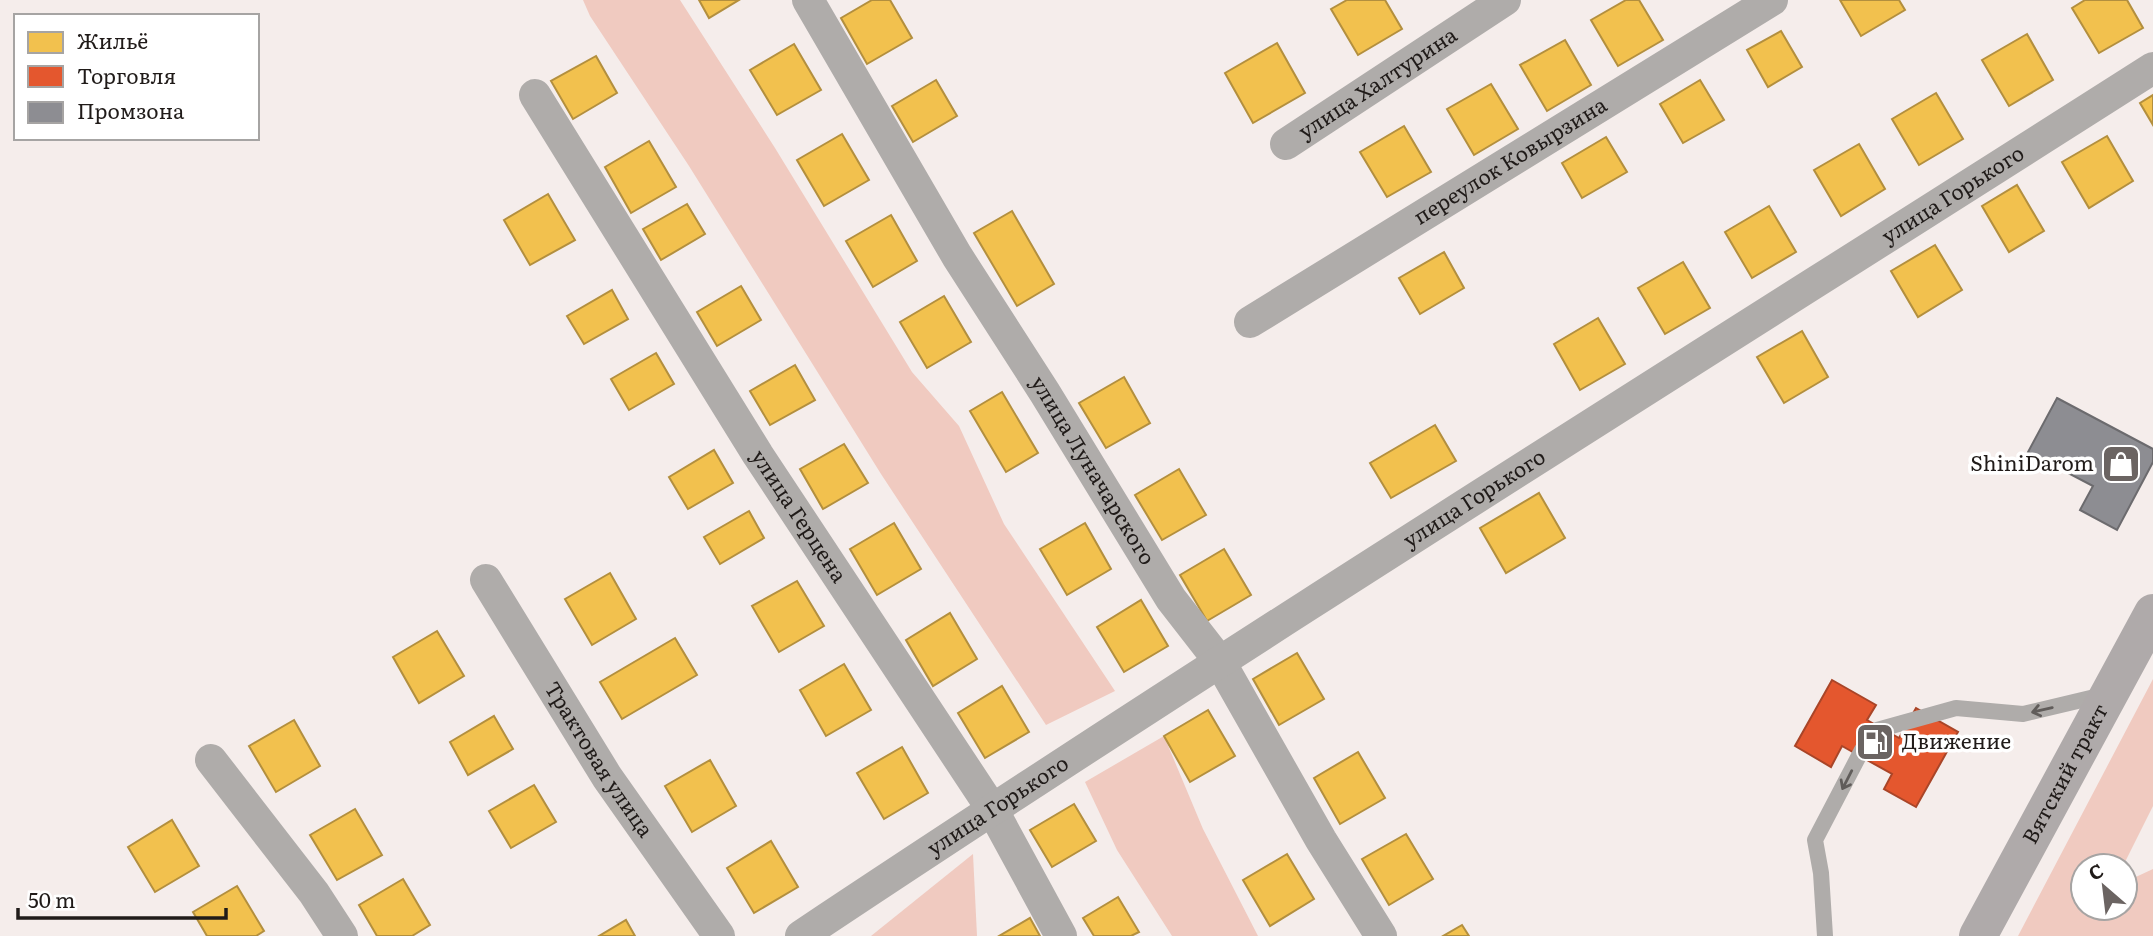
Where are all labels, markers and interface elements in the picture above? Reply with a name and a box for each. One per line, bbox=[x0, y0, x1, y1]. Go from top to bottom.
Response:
legend bbox=[14, 14, 259, 140]
street label: улица Халтурина bbox=[1291, 17, 1463, 145]
text: Жильё bbox=[77, 24, 148, 55]
text: Торговля bbox=[77, 59, 176, 90]
street label: переулок Ковырзина bbox=[1407, 87, 1612, 231]
text: Промзона bbox=[77, 94, 185, 125]
street label: улица Горького bbox=[1874, 136, 2029, 250]
street label: улица Луначарского bbox=[1025, 369, 1164, 570]
street label: улица Горького bbox=[1396, 440, 1550, 554]
street label: улица Герцена bbox=[745, 442, 856, 588]
shop icon: ShiniDarom bbox=[2100, 443, 2142, 485]
place label: ShiniDarom bbox=[1970, 446, 2094, 477]
street label: Трактовая улица bbox=[539, 674, 663, 843]
street label: Вятский тракт bbox=[2013, 697, 2114, 849]
one-way arrow bbox=[2031, 703, 2054, 717]
fuel station icon: Движение bbox=[1854, 721, 1896, 763]
place label: Движение bbox=[1902, 724, 2011, 755]
street label: улица Горького bbox=[920, 746, 1074, 862]
one-way arrow bbox=[1840, 769, 1853, 790]
north arrow bbox=[2069, 852, 2139, 922]
text: С bbox=[2083, 856, 2108, 887]
scale bar bbox=[18, 876, 226, 920]
text: 50 m bbox=[28, 883, 75, 914]

